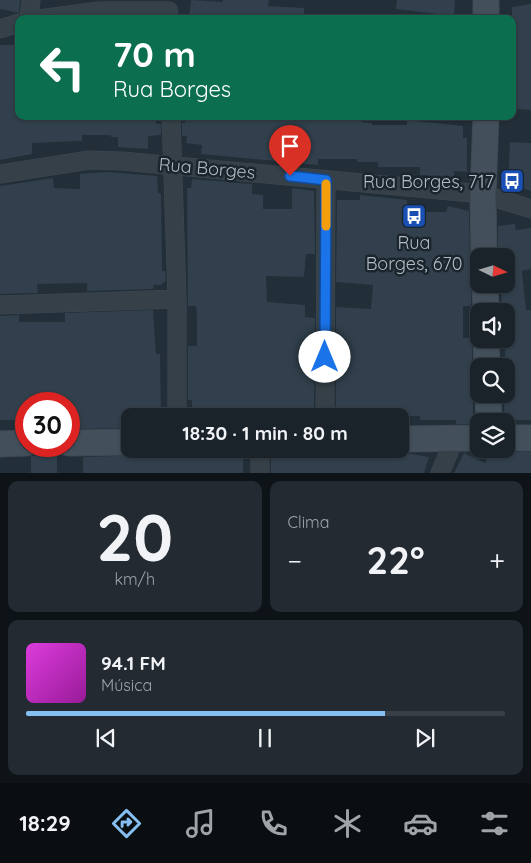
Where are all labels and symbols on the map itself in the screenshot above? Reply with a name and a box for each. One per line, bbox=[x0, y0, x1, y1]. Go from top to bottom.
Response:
pin bbox=[269, 125, 311, 176]
street label: Rua Borges bbox=[158, 152, 256, 184]
bus stop icon: Rua Borges, 717 bbox=[499, 168, 525, 194]
place label: Rua Borges, 717 bbox=[363, 170, 494, 193]
bus stop icon: Rua Borges, 670 bbox=[401, 203, 427, 229]
place label: Rua Borges, 670 bbox=[366, 231, 462, 275]
north arrow bbox=[470, 248, 515, 292]
position arrow bbox=[298, 330, 350, 382]
speed limit sign: 30 bbox=[15, 392, 80, 457]

